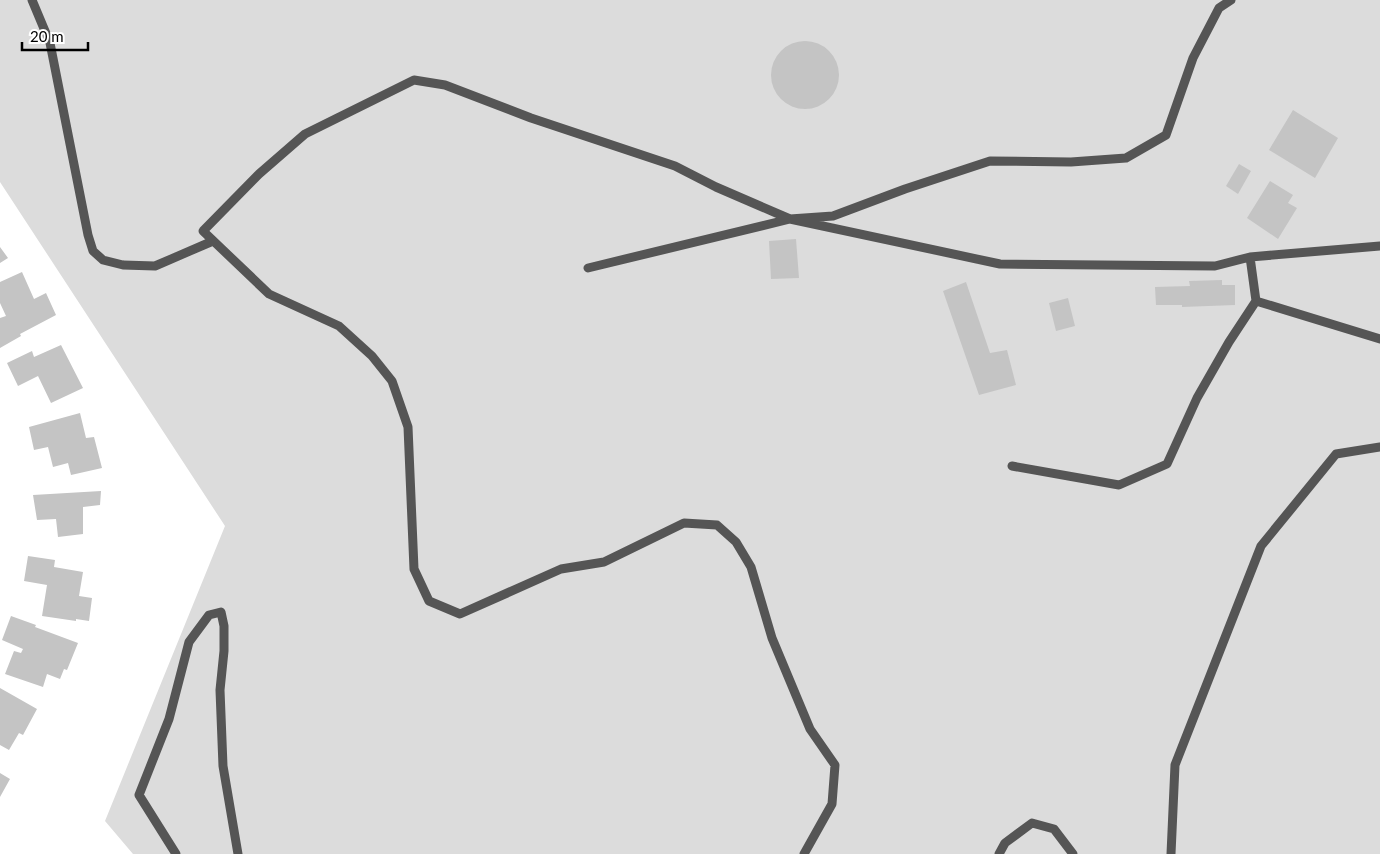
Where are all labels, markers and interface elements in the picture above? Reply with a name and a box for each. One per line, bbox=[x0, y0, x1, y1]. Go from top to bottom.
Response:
scale bar bbox=[22, 20, 89, 52]
text: 20 m bbox=[30, 27, 64, 45]

